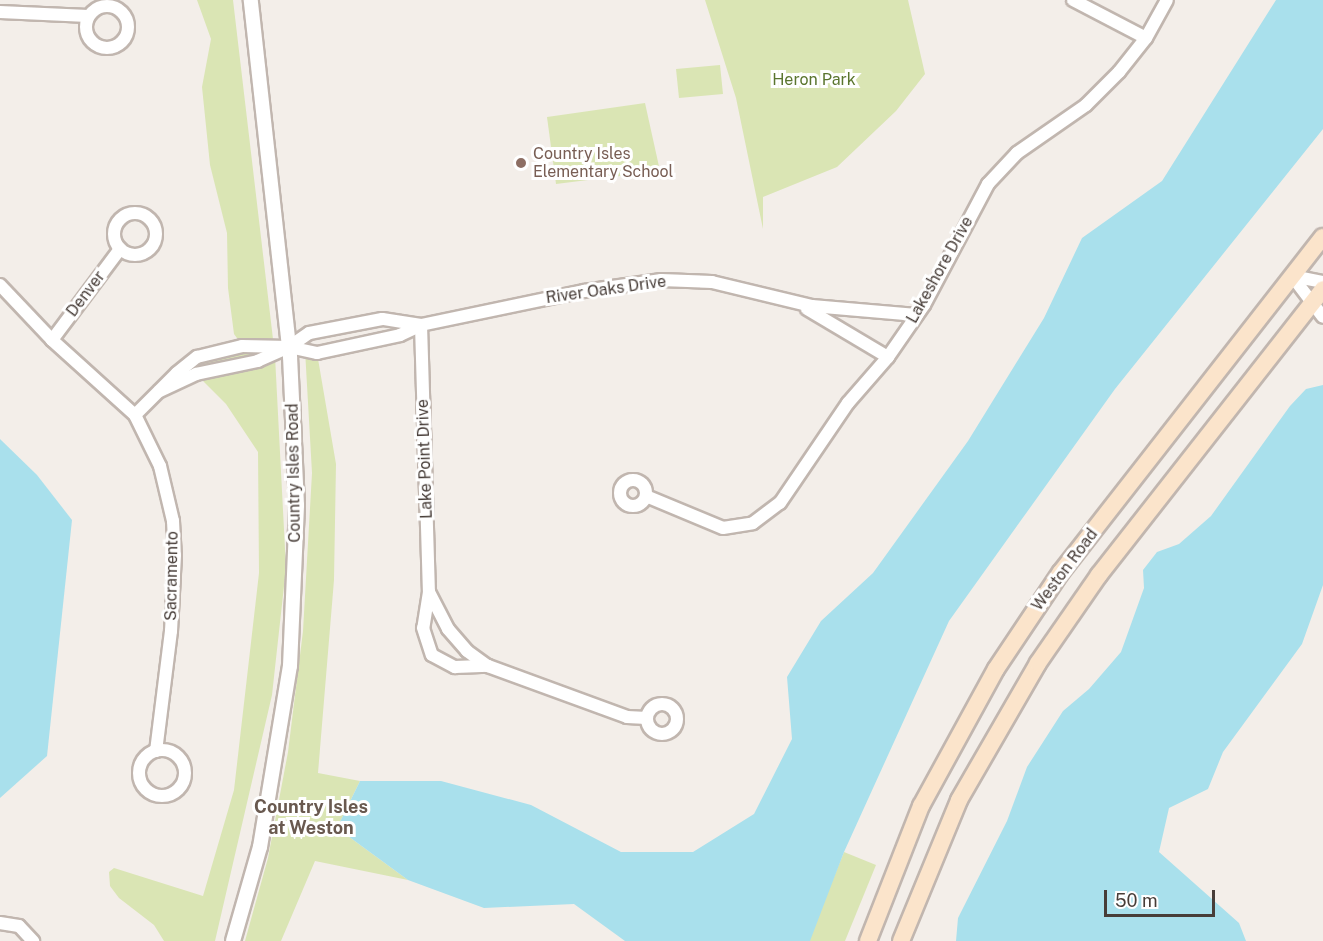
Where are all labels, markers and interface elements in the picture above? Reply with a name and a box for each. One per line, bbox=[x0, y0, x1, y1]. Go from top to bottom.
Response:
park label: Heron Park bbox=[772, 70, 856, 90]
place label: Country Isles Elementary School bbox=[533, 144, 673, 182]
marker: Country Isles Elementary School bbox=[514, 156, 528, 170]
street label: Lakeshore Drive bbox=[903, 213, 977, 327]
street label: Denver bbox=[63, 267, 109, 321]
street label: River Oaks Drive bbox=[545, 272, 667, 308]
street label: Lake Point Drive bbox=[413, 399, 437, 519]
street label: Country Isles Road bbox=[283, 403, 305, 543]
street label: Weston Road bbox=[1028, 525, 1102, 615]
street label: Sacramento bbox=[162, 531, 182, 621]
district label: Country Isles at Weston bbox=[254, 797, 368, 840]
scale bar bbox=[1107, 878, 1218, 916]
text: 50 m bbox=[1115, 890, 1158, 911]

